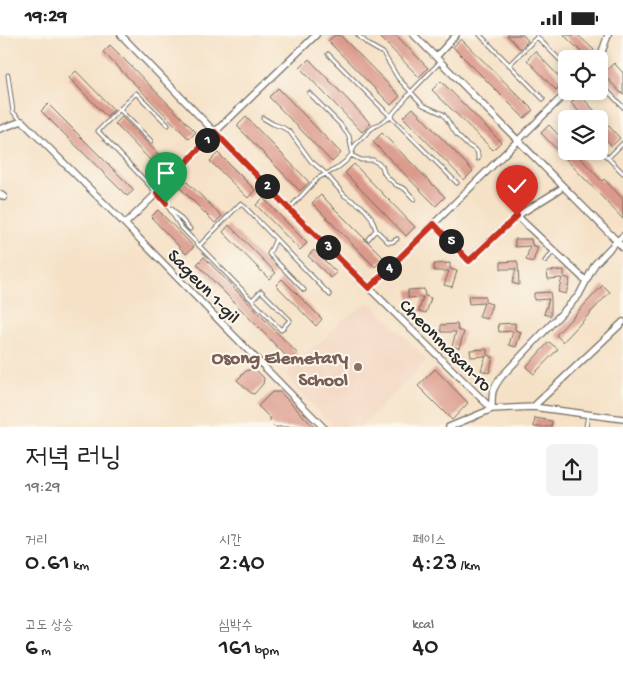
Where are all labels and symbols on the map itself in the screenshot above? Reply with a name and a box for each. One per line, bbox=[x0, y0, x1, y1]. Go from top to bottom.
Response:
pin: 1 bbox=[194, 127, 220, 153]
pin bbox=[145, 152, 187, 203]
pin bbox=[496, 165, 538, 216]
pin: 2 bbox=[254, 173, 280, 199]
pin: 5 bbox=[438, 229, 464, 253]
pin: 3 bbox=[316, 235, 340, 259]
street label: Sageun 1-gil bbox=[161, 245, 244, 330]
pin: 4 bbox=[376, 255, 402, 281]
street label: Cheonmasan-ro bbox=[393, 295, 496, 398]
place label: Osong Elemetary School bbox=[212, 348, 349, 393]
marker: Osong Elemetary School bbox=[352, 361, 364, 373]

